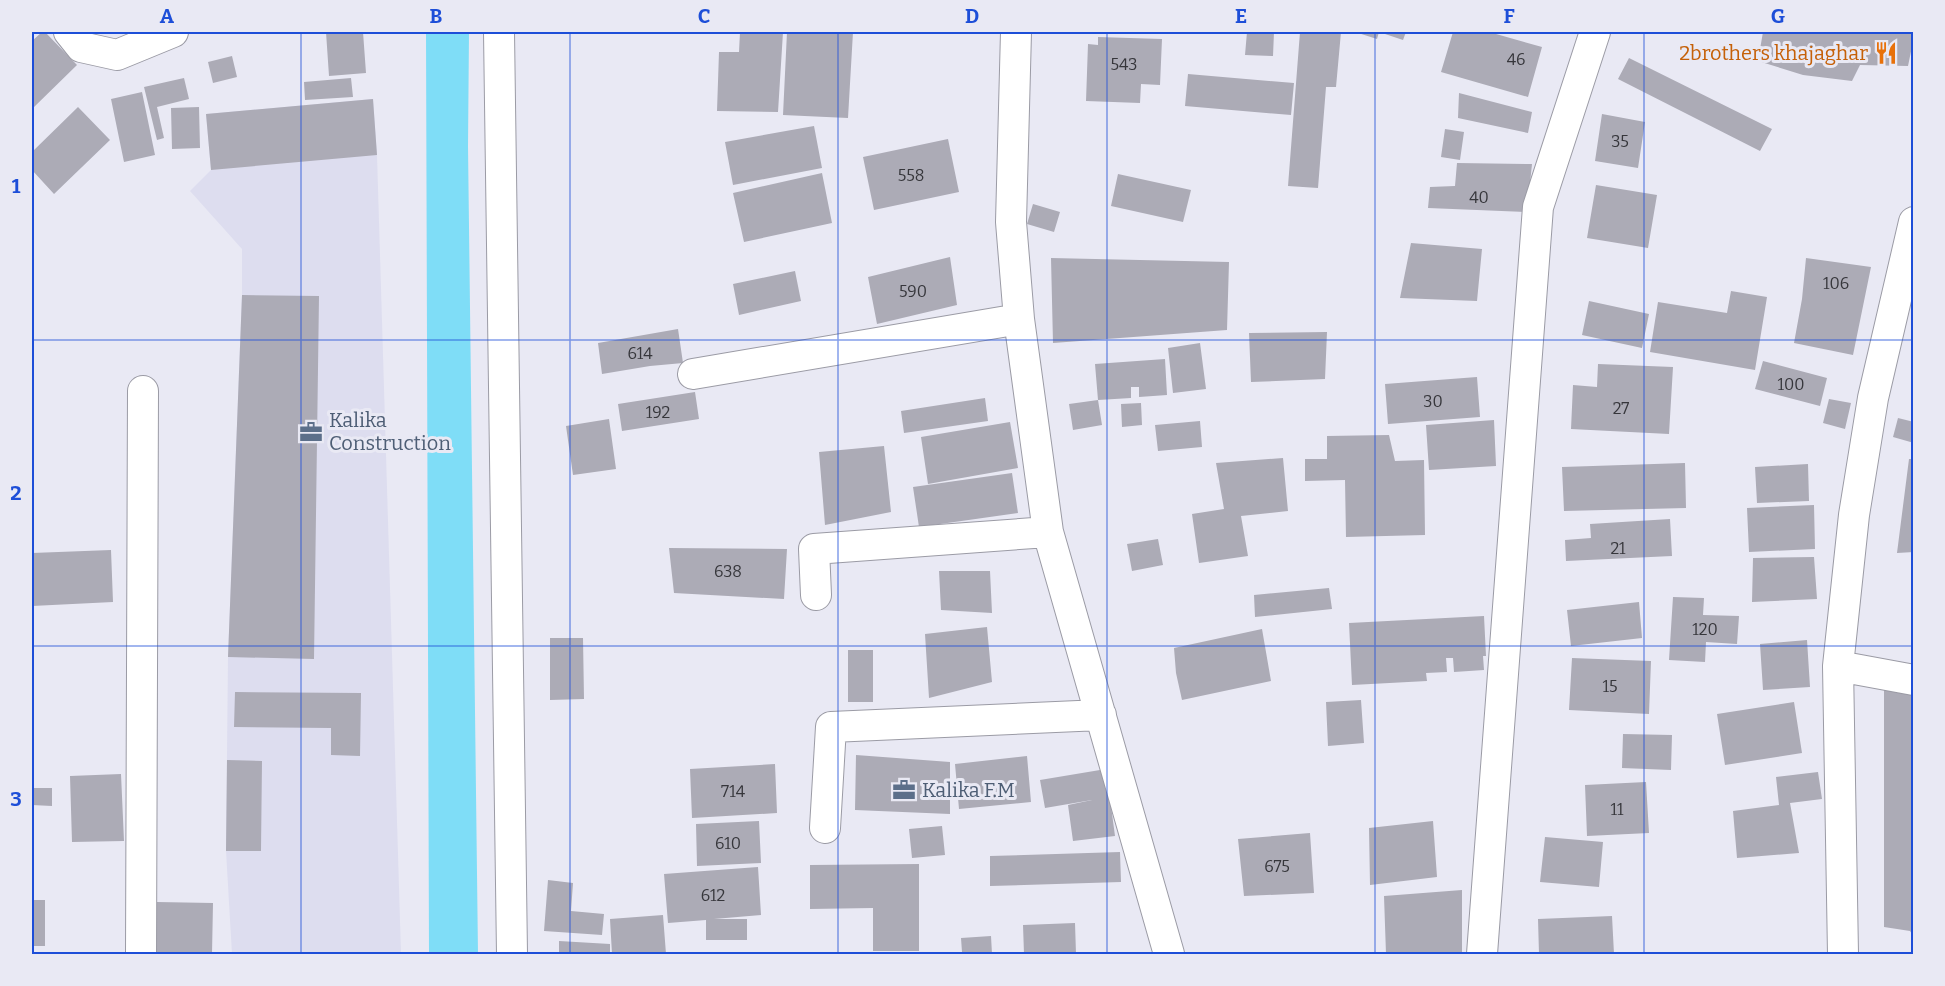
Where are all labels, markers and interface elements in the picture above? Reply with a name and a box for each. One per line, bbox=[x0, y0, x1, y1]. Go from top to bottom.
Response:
text: A bbox=[160, 4, 175, 28]
text: B bbox=[430, 4, 443, 28]
text: C bbox=[698, 4, 710, 28]
text: D bbox=[965, 4, 979, 28]
text: E bbox=[1235, 4, 1247, 28]
text: F bbox=[1503, 4, 1515, 28]
text: G bbox=[1771, 4, 1785, 28]
restaurant icon: 2brothers khajaghar bbox=[1873, 40, 1899, 66]
place label: 2brothers khajaghar bbox=[1679, 41, 1868, 66]
house number: 46 bbox=[1507, 50, 1525, 69]
house number: 543 bbox=[1110, 55, 1138, 74]
house number: 35 bbox=[1611, 132, 1629, 151]
house number: 558 bbox=[898, 166, 924, 185]
text: 1 bbox=[12, 174, 21, 198]
house number: 40 bbox=[1469, 188, 1489, 207]
house number: 106 bbox=[1823, 274, 1849, 293]
house number: 590 bbox=[899, 282, 927, 301]
house number: 614 bbox=[627, 344, 653, 363]
house number: 100 bbox=[1777, 375, 1805, 394]
house number: 30 bbox=[1423, 392, 1443, 411]
house number: 27 bbox=[1613, 399, 1629, 418]
house number: 192 bbox=[646, 403, 670, 422]
place label: Kalika Construction bbox=[329, 408, 451, 455]
office icon: Kalika Construction bbox=[298, 419, 324, 445]
text: 2 bbox=[10, 481, 22, 505]
house number: 21 bbox=[1610, 539, 1626, 558]
house number: 638 bbox=[714, 562, 742, 581]
house number: 120 bbox=[1692, 620, 1718, 639]
house number: 15 bbox=[1602, 677, 1618, 696]
office icon: Kalika F.M bbox=[891, 777, 917, 803]
place label: Kalika F.M bbox=[922, 778, 1015, 802]
house number: 714 bbox=[721, 782, 746, 801]
text: 3 bbox=[10, 787, 22, 811]
house number: 11 bbox=[1611, 800, 1624, 819]
house number: 610 bbox=[715, 834, 741, 853]
house number: 675 bbox=[1264, 857, 1290, 876]
house number: 612 bbox=[701, 886, 725, 905]

